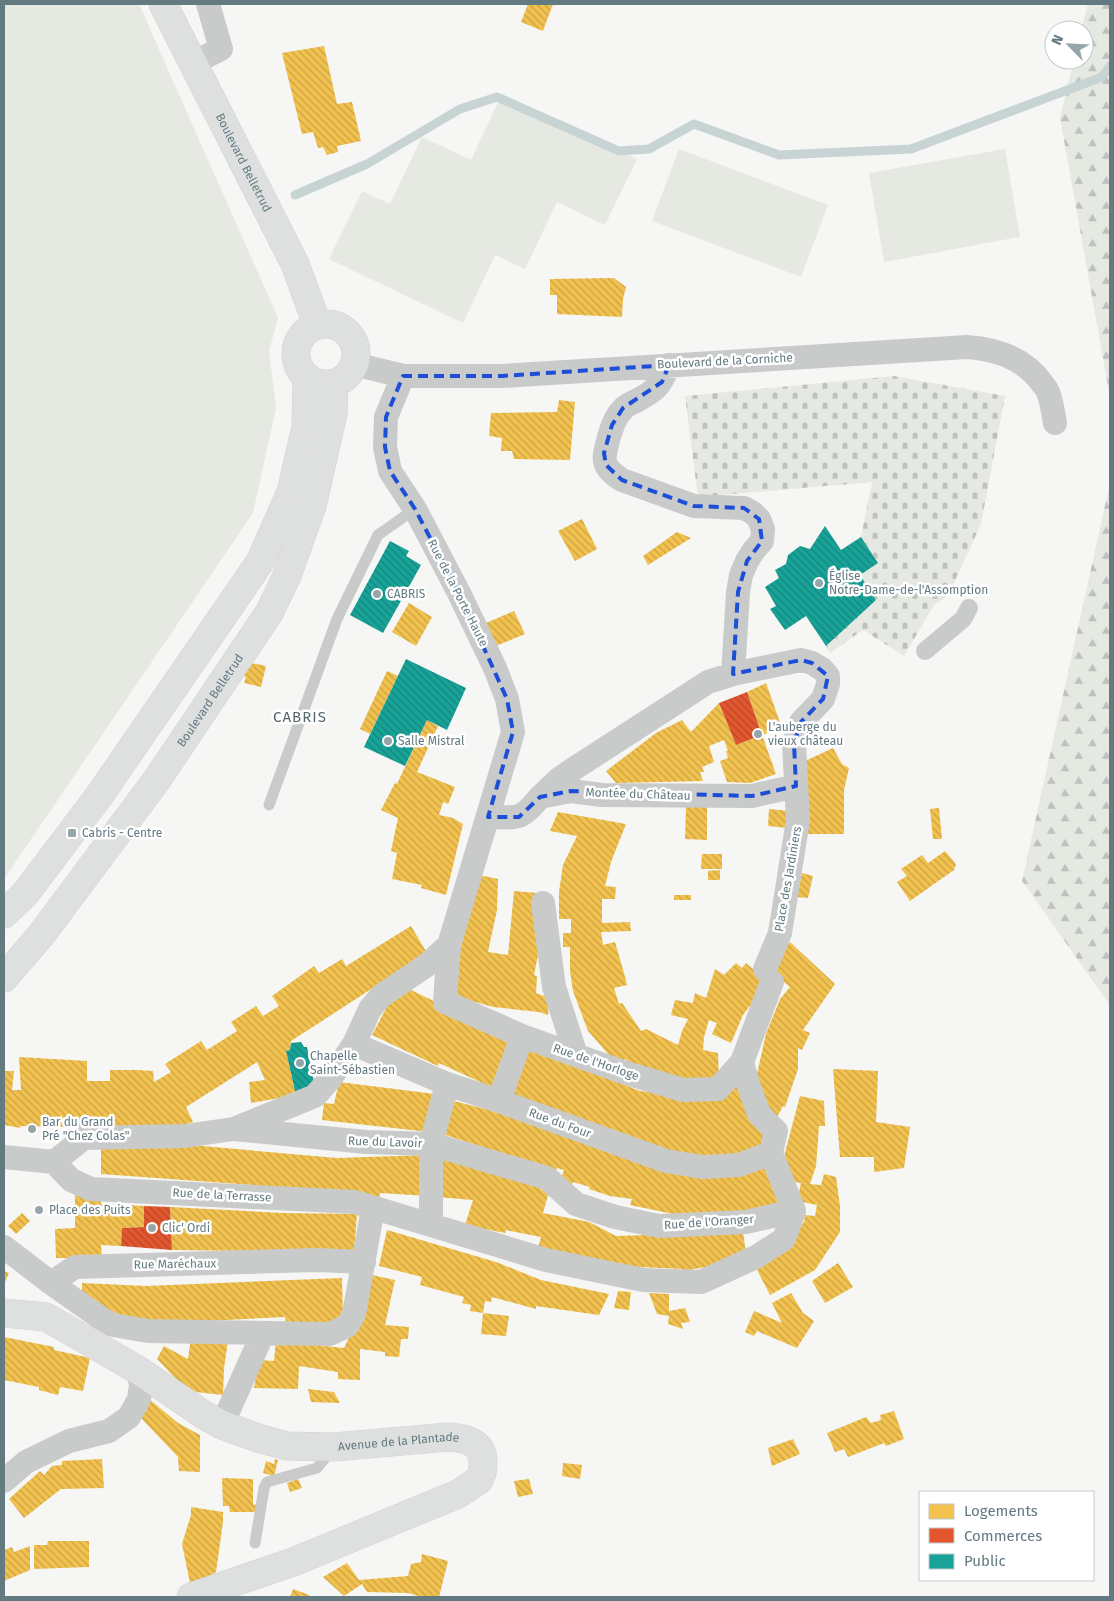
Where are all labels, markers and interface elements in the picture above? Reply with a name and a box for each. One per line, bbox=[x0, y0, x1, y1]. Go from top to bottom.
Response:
north arrow bbox=[1044, 20, 1094, 70]
text: N bbox=[1048, 32, 1067, 48]
street label: Boulevard Belletrud bbox=[213, 111, 274, 214]
street label: Boulevard de la Corniche bbox=[657, 350, 793, 372]
street label: Rue de la Porte Haute bbox=[425, 537, 491, 649]
place label: Église Notre-Dame-de-l'Assomption bbox=[829, 568, 988, 597]
marker: Église Notre-Dame-de-l'Assomption bbox=[813, 577, 825, 589]
place label: CABRIS bbox=[387, 587, 426, 601]
marker: CABRIS bbox=[371, 588, 383, 600]
street label: Boulevard Belletrud bbox=[174, 651, 246, 749]
district label: CABRIS bbox=[273, 708, 327, 726]
place label: L'auberge du vieux château bbox=[768, 720, 843, 748]
marker: L'auberge du vieux château bbox=[752, 728, 764, 740]
place label: Salle Mistral bbox=[398, 734, 465, 748]
marker: Salle Mistral bbox=[382, 735, 394, 747]
street label: Montée du Château bbox=[585, 785, 691, 803]
street label: Place des Jardiniers bbox=[772, 825, 804, 933]
place label: Cabris - Centre bbox=[82, 826, 162, 840]
marker: Cabris - Centre bbox=[66, 827, 78, 839]
street label: Rue de l'Horloge bbox=[551, 1041, 641, 1083]
place label: Chapelle Saint-Sébastien bbox=[310, 1049, 395, 1077]
marker: Chapelle Saint-Sébastien bbox=[294, 1057, 306, 1069]
street label: Rue du Four bbox=[527, 1105, 593, 1141]
place label: Bar du Grand Pré "Chez Colas" bbox=[42, 1115, 130, 1143]
marker: Bar du Grand Pré "Chez Colas" bbox=[26, 1123, 38, 1135]
street label: Rue du Lavoir bbox=[348, 1134, 423, 1150]
street label: Rue de la Terrasse bbox=[172, 1185, 272, 1205]
place label: Place des Puits bbox=[49, 1203, 131, 1217]
marker: Place des Puits bbox=[33, 1204, 45, 1216]
street label: Rue de l'Oranger bbox=[664, 1212, 755, 1232]
place label: Clic' Ordi bbox=[162, 1221, 210, 1235]
marker: Clic' Ordi bbox=[146, 1222, 158, 1234]
street label: Rue Maréchaux bbox=[134, 1256, 217, 1272]
street label: Avenue de la Plantade bbox=[337, 1430, 460, 1454]
legend bbox=[919, 1491, 1094, 1581]
text: Logements bbox=[964, 1502, 1038, 1520]
text: Commerces bbox=[964, 1527, 1042, 1545]
text: Public bbox=[964, 1552, 1006, 1570]

